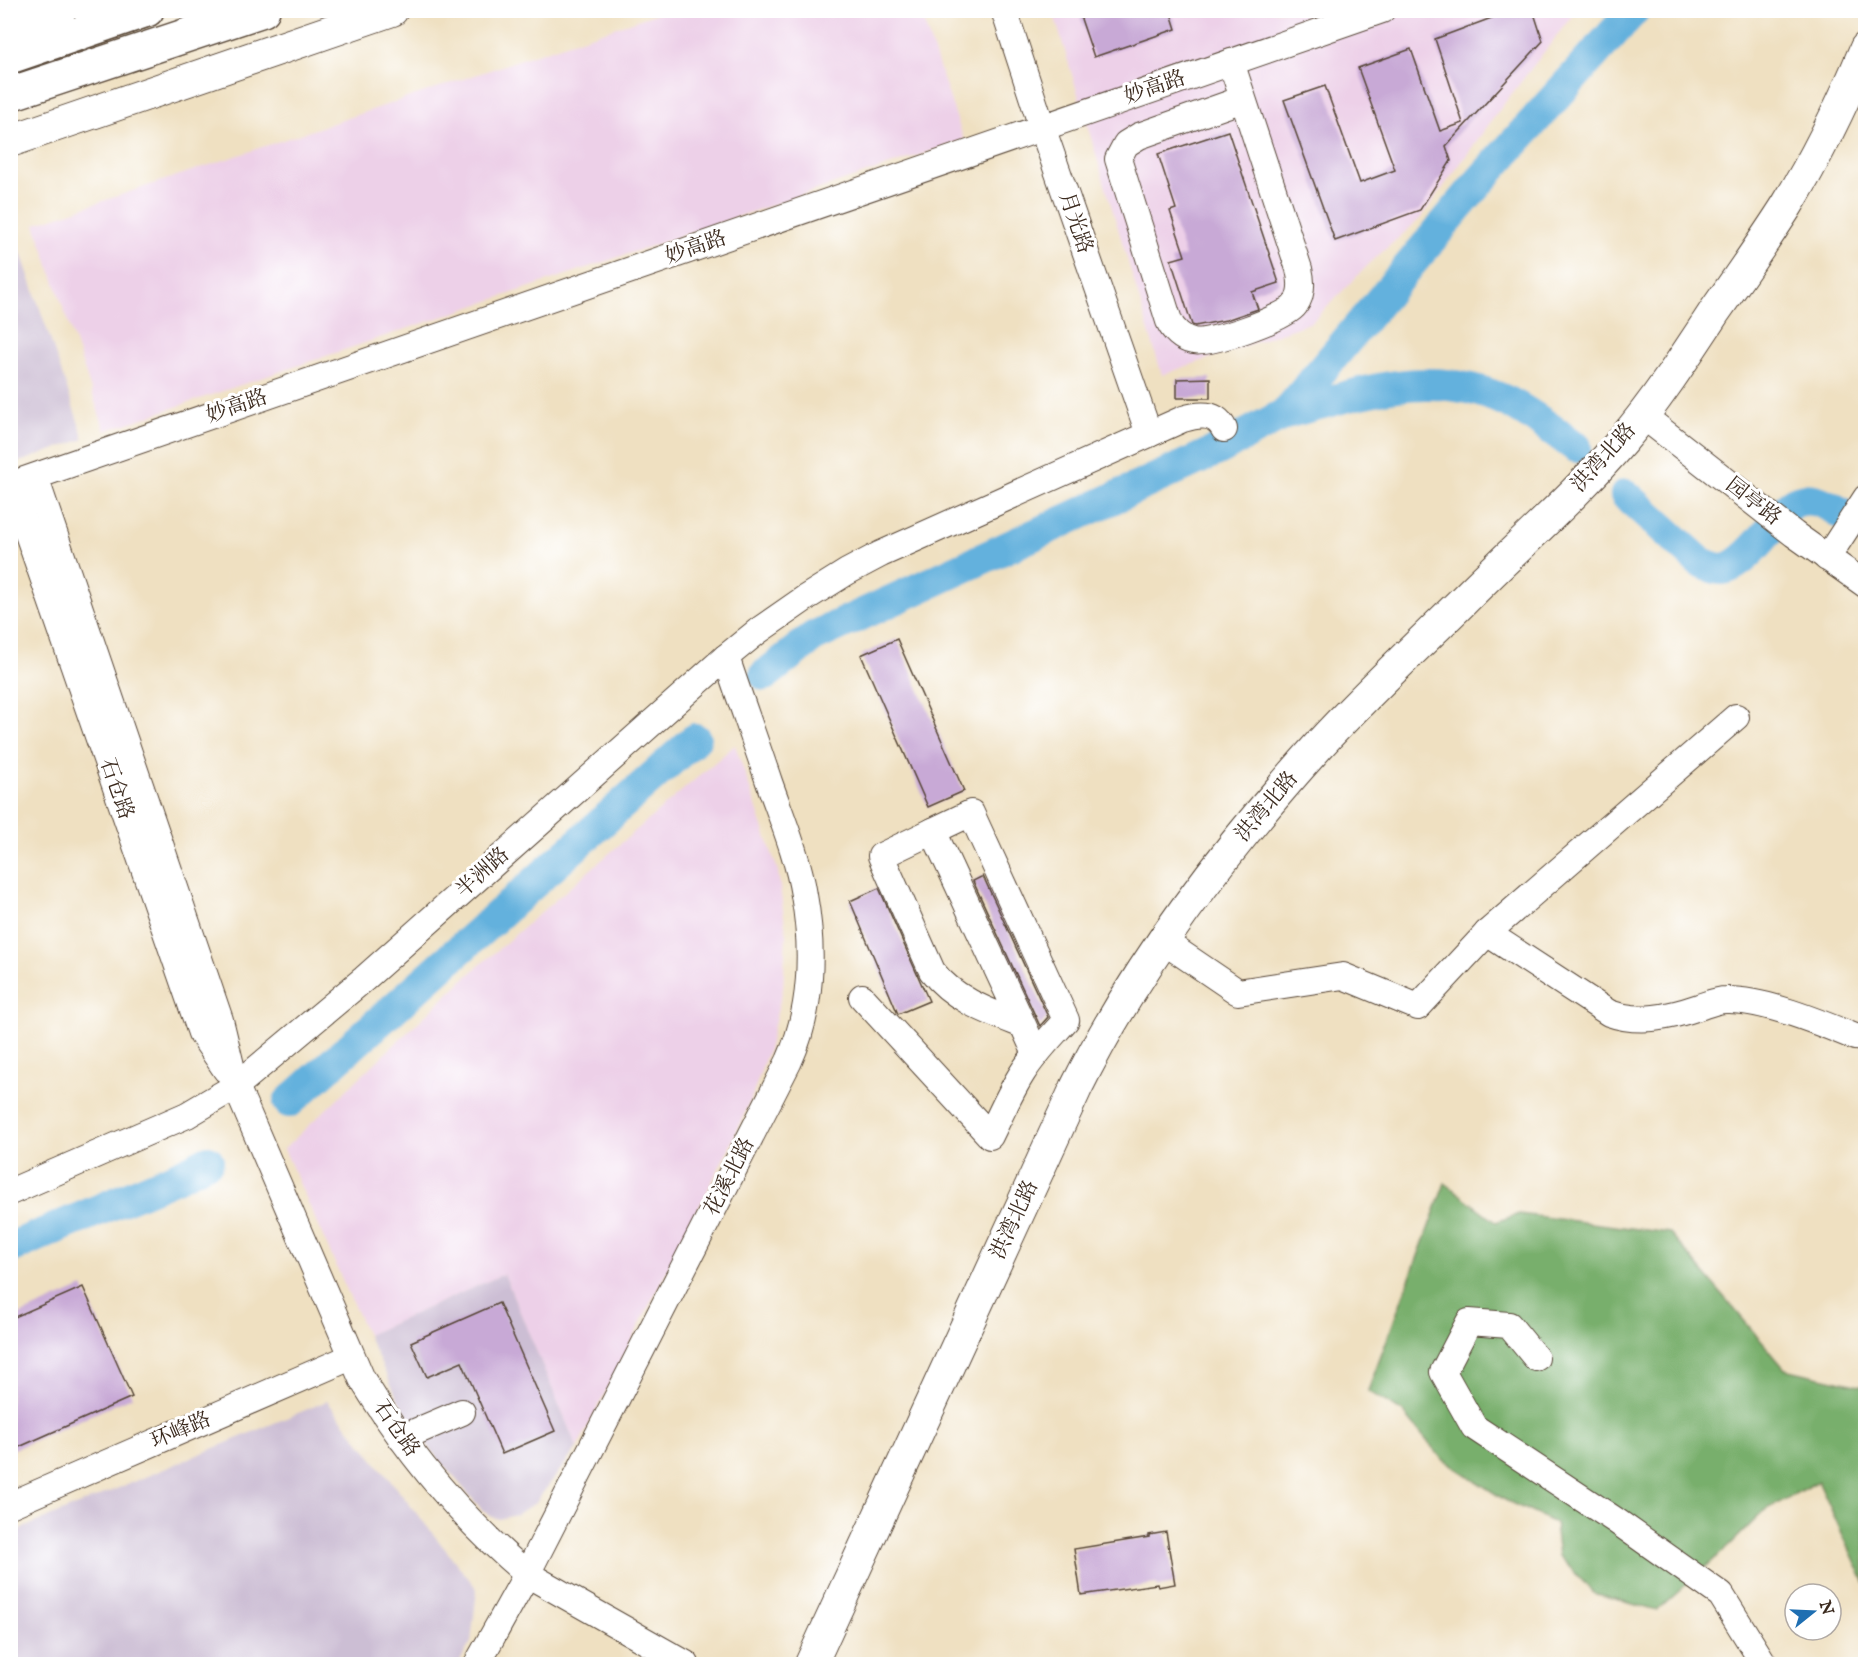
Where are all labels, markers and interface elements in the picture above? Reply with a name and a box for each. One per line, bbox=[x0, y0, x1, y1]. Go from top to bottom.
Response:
street label: 妙高路 bbox=[1121, 65, 1189, 111]
street label: 月光路 bbox=[1052, 189, 1098, 257]
street label: 妙高路 bbox=[662, 225, 730, 271]
street label: 妙高路 bbox=[203, 384, 271, 430]
street label: 洪湾北路 bbox=[1566, 418, 1642, 498]
street label: 园亭路 bbox=[1720, 472, 1786, 532]
street label: 石仓路 bbox=[93, 755, 139, 823]
street label: 洪湾北路 bbox=[1230, 766, 1304, 848]
street label: 半洲路 bbox=[451, 842, 515, 904]
street label: 花溪北路 bbox=[699, 1133, 761, 1221]
street label: 洪湾北路 bbox=[985, 1176, 1045, 1264]
street label: 石仓路 bbox=[367, 1395, 425, 1463]
street label: 环峰路 bbox=[147, 1406, 215, 1456]
north arrow bbox=[1783, 1582, 1843, 1642]
text: N bbox=[1813, 1597, 1837, 1618]

